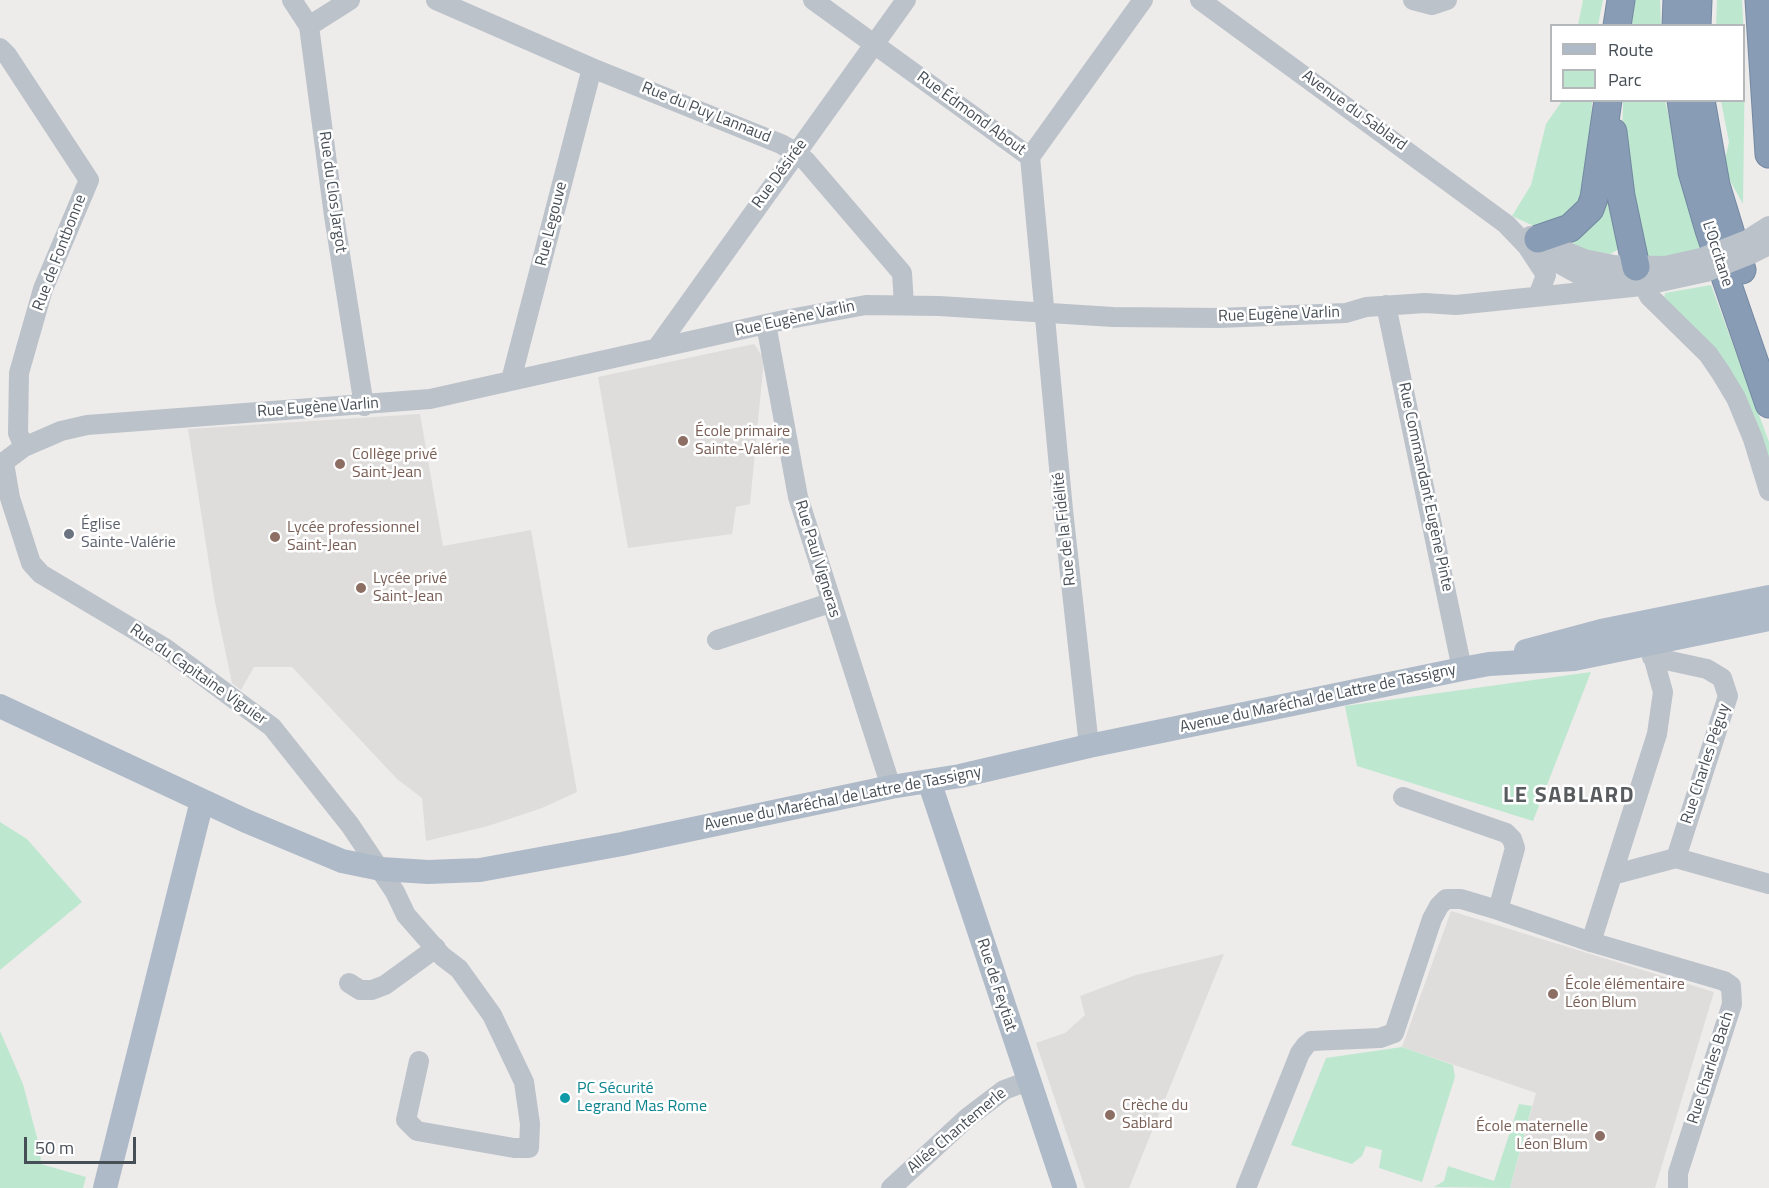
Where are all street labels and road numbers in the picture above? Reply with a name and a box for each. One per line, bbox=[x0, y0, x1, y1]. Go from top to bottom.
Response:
street label: Avenue du Sablard bbox=[1298, 67, 1410, 155]
street label: Rue Édmond About bbox=[913, 68, 1029, 160]
street label: Rue du Puy Lannaud bbox=[639, 78, 773, 148]
street label: Rue du Clos Jargot bbox=[314, 130, 350, 254]
street label: Rue Désirée bbox=[748, 136, 812, 212]
street label: Rue Legouve bbox=[532, 180, 572, 268]
street label: Rue de Fontbonne bbox=[29, 192, 91, 314]
street label: L'Occitane bbox=[1697, 219, 1737, 289]
street label: Rue Eugène Varlin bbox=[733, 297, 857, 341]
street label: Rue Eugène Varlin bbox=[1218, 303, 1340, 327]
street label: Rue Commandant Eugène Pinte bbox=[1393, 381, 1457, 593]
street label: Rue Eugène Varlin bbox=[257, 394, 379, 422]
street label: Rue de la Fidélité bbox=[1049, 471, 1081, 587]
street label: Rue Paul Vigneras bbox=[790, 498, 844, 620]
street label: Rue du Capitaine Viguier bbox=[126, 620, 270, 730]
street label: Avenue du Maréchal de Lattre de Tassigny bbox=[1178, 660, 1458, 738]
street label: Rue Charles Péguy bbox=[1677, 701, 1735, 827]
street label: Avenue du Maréchal de Lattre de Tassigny bbox=[703, 763, 983, 835]
street label: Rue de Feytiat bbox=[972, 936, 1020, 1034]
street label: Rue Charles Bach bbox=[1684, 1009, 1738, 1127]
street label: Allée Chantemerle bbox=[904, 1084, 1010, 1178]

